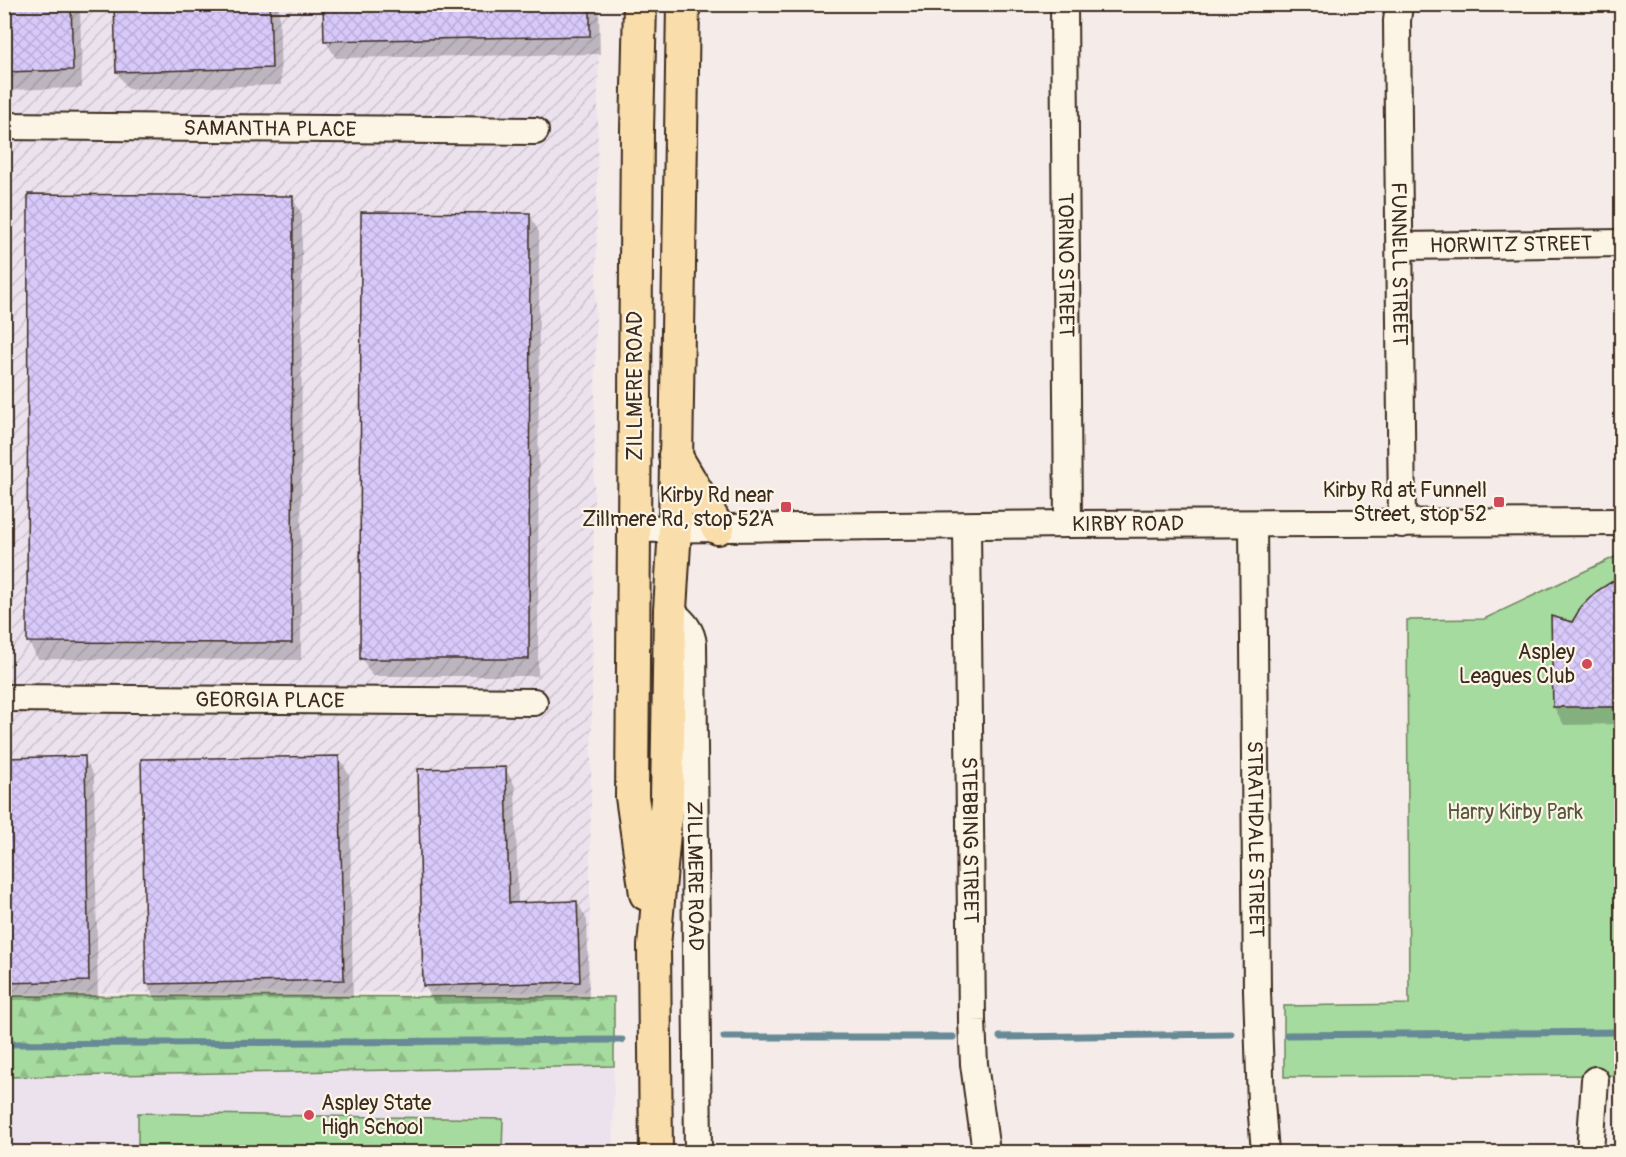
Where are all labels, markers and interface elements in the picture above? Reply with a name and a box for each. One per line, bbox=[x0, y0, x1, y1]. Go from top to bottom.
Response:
street label: SAMANTHA PLACE bbox=[183, 115, 357, 143]
street label: FUNNELL STREET bbox=[1385, 182, 1413, 346]
street label: TORINO STREET bbox=[1051, 192, 1080, 338]
street label: HORWITZ STREET bbox=[1429, 230, 1593, 260]
street label: ZILLMERE ROAD bbox=[622, 311, 649, 461]
place label: Kirby Rd at Funnell Street, stop 52 bbox=[1323, 477, 1487, 528]
place label: Kirby Rd near Zillmere Rd, stop 52A bbox=[582, 482, 774, 533]
marker: Kirby Rd at Funnell Street, stop 52 bbox=[1492, 495, 1506, 509]
marker: Kirby Rd near Zillmere Rd, stop 52A bbox=[779, 500, 793, 514]
street label: KIRBY ROAD bbox=[1072, 511, 1184, 538]
place label: Aspley Leagues Club bbox=[1459, 639, 1575, 690]
marker: Aspley Leagues Club bbox=[1580, 657, 1594, 671]
street label: GEORGIA PLACE bbox=[195, 686, 345, 715]
street label: STRATHDALE STREET bbox=[1241, 741, 1270, 938]
street label: STEBBING STREET bbox=[955, 756, 984, 924]
park label: Harry Kirby Park bbox=[1447, 799, 1583, 826]
street label: ZILLMERE ROAD bbox=[681, 801, 709, 951]
place label: Aspley State High School bbox=[321, 1090, 432, 1141]
marker: Aspley State High School bbox=[302, 1108, 316, 1122]

